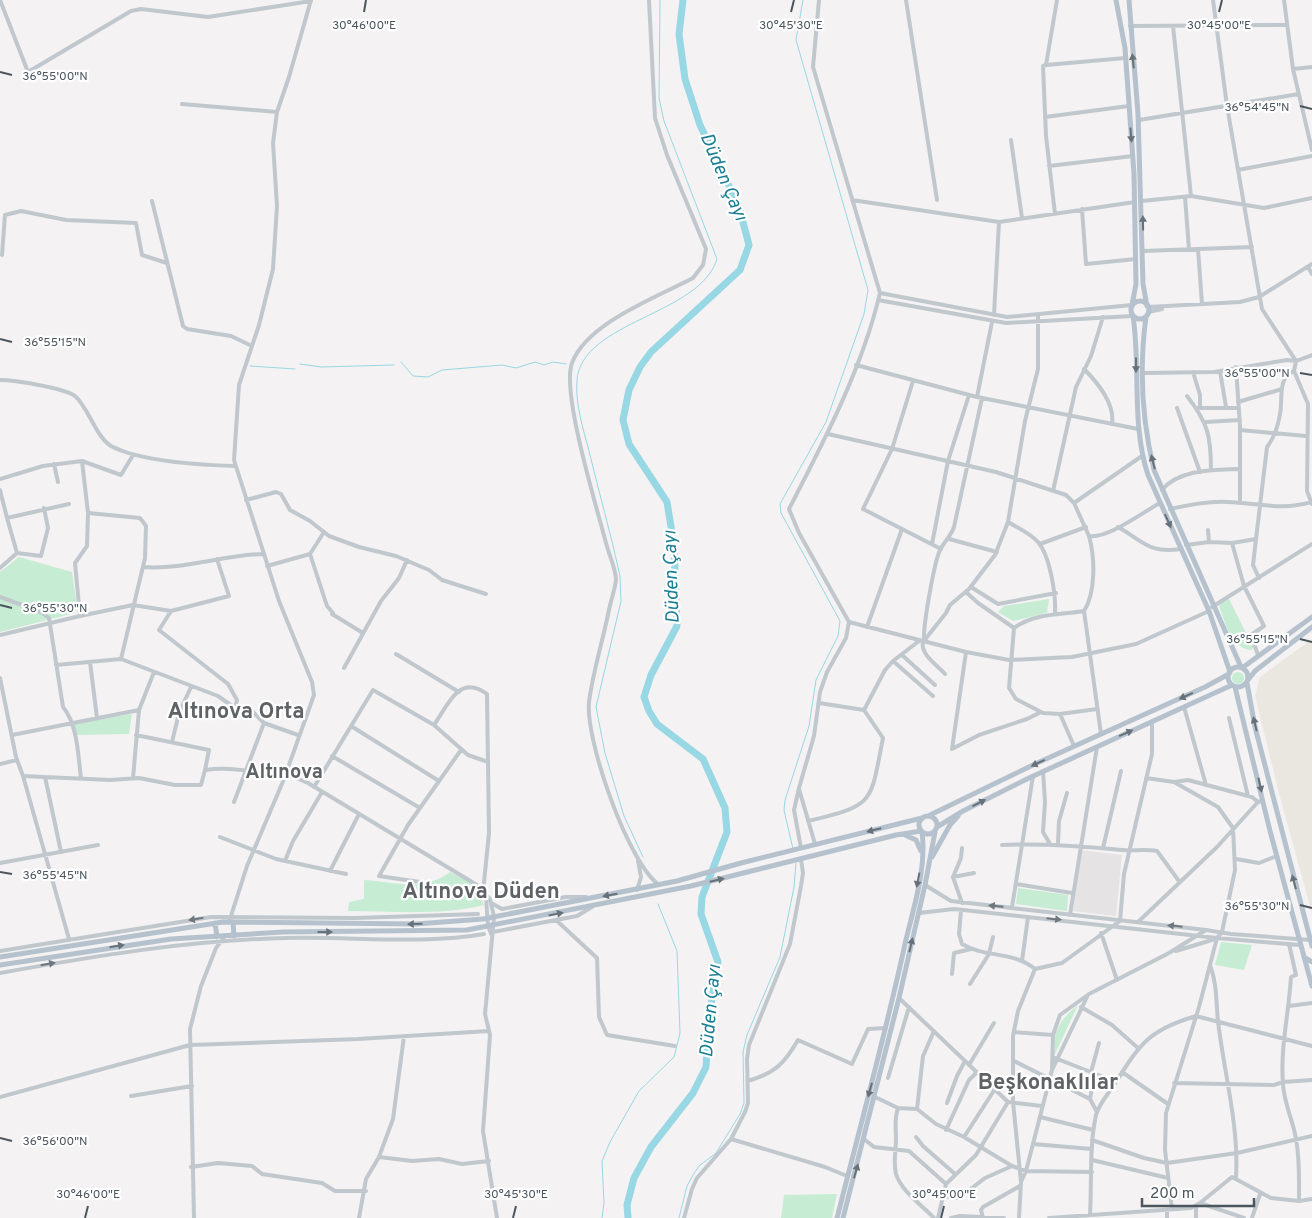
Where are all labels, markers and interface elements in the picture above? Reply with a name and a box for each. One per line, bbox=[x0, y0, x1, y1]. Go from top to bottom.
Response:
text: 30°46'00"E bbox=[332, 18, 396, 34]
text: 30°45'30"E bbox=[759, 18, 823, 34]
text: 30°45'00"E bbox=[1187, 18, 1251, 34]
one-way arrow bbox=[1129, 53, 1137, 69]
text: 36°55'00"N bbox=[22, 69, 88, 85]
text: 36°54'45"N bbox=[1224, 100, 1290, 116]
one-way arrow bbox=[1128, 127, 1136, 143]
water label: Düden Çayı bbox=[694, 129, 752, 225]
one-way arrow bbox=[1138, 215, 1146, 231]
text: 36°55'15"N bbox=[24, 335, 86, 351]
one-way arrow bbox=[1132, 357, 1140, 373]
text: 36°55'00"N bbox=[1224, 366, 1290, 382]
one-way arrow bbox=[1148, 454, 1156, 469]
one-way arrow bbox=[1165, 514, 1173, 528]
water label: Düden Çayı bbox=[658, 530, 686, 624]
text: 36°55'30"N bbox=[23, 601, 87, 617]
text: 36°55'15"N bbox=[1226, 632, 1288, 648]
one-way arrow bbox=[1179, 693, 1193, 701]
district label: Altınova Orta bbox=[168, 699, 304, 726]
one-way arrow bbox=[1251, 717, 1259, 732]
one-way arrow bbox=[1119, 729, 1133, 737]
one-way arrow bbox=[1030, 759, 1045, 767]
district label: Altınova bbox=[245, 760, 323, 786]
one-way arrow bbox=[1256, 778, 1264, 793]
one-way arrow bbox=[972, 799, 986, 807]
one-way arrow bbox=[867, 826, 882, 834]
text: 36°55'45"N bbox=[22, 868, 88, 884]
one-way arrow bbox=[914, 873, 922, 889]
one-way arrow bbox=[1290, 874, 1298, 889]
one-way arrow bbox=[709, 876, 724, 884]
district label: Altınova Düden bbox=[402, 879, 560, 906]
one-way arrow bbox=[602, 891, 618, 899]
text: 36°55'30"N bbox=[1225, 899, 1289, 915]
one-way arrow bbox=[988, 902, 1004, 910]
one-way arrow bbox=[549, 909, 565, 917]
one-way arrow bbox=[188, 915, 204, 923]
one-way arrow bbox=[1047, 916, 1063, 924]
one-way arrow bbox=[407, 920, 423, 928]
one-way arrow bbox=[1167, 922, 1183, 930]
one-way arrow bbox=[317, 928, 333, 936]
one-way arrow bbox=[907, 938, 915, 953]
one-way arrow bbox=[110, 942, 126, 950]
one-way arrow bbox=[40, 959, 56, 967]
water label: Düden Çayı bbox=[695, 963, 727, 1059]
district label: Beşkonaklılar bbox=[978, 1070, 1118, 1097]
one-way arrow bbox=[865, 1082, 873, 1097]
text: 36°56'00"N bbox=[22, 1134, 88, 1150]
one-way arrow bbox=[852, 1163, 860, 1178]
scale bar bbox=[1142, 1176, 1254, 1208]
text: 200 m bbox=[1150, 1185, 1195, 1204]
text: 30°46'00"E bbox=[56, 1187, 120, 1203]
text: 30°45'30"E bbox=[484, 1187, 548, 1203]
text: 30°45'00"E bbox=[912, 1187, 976, 1203]

